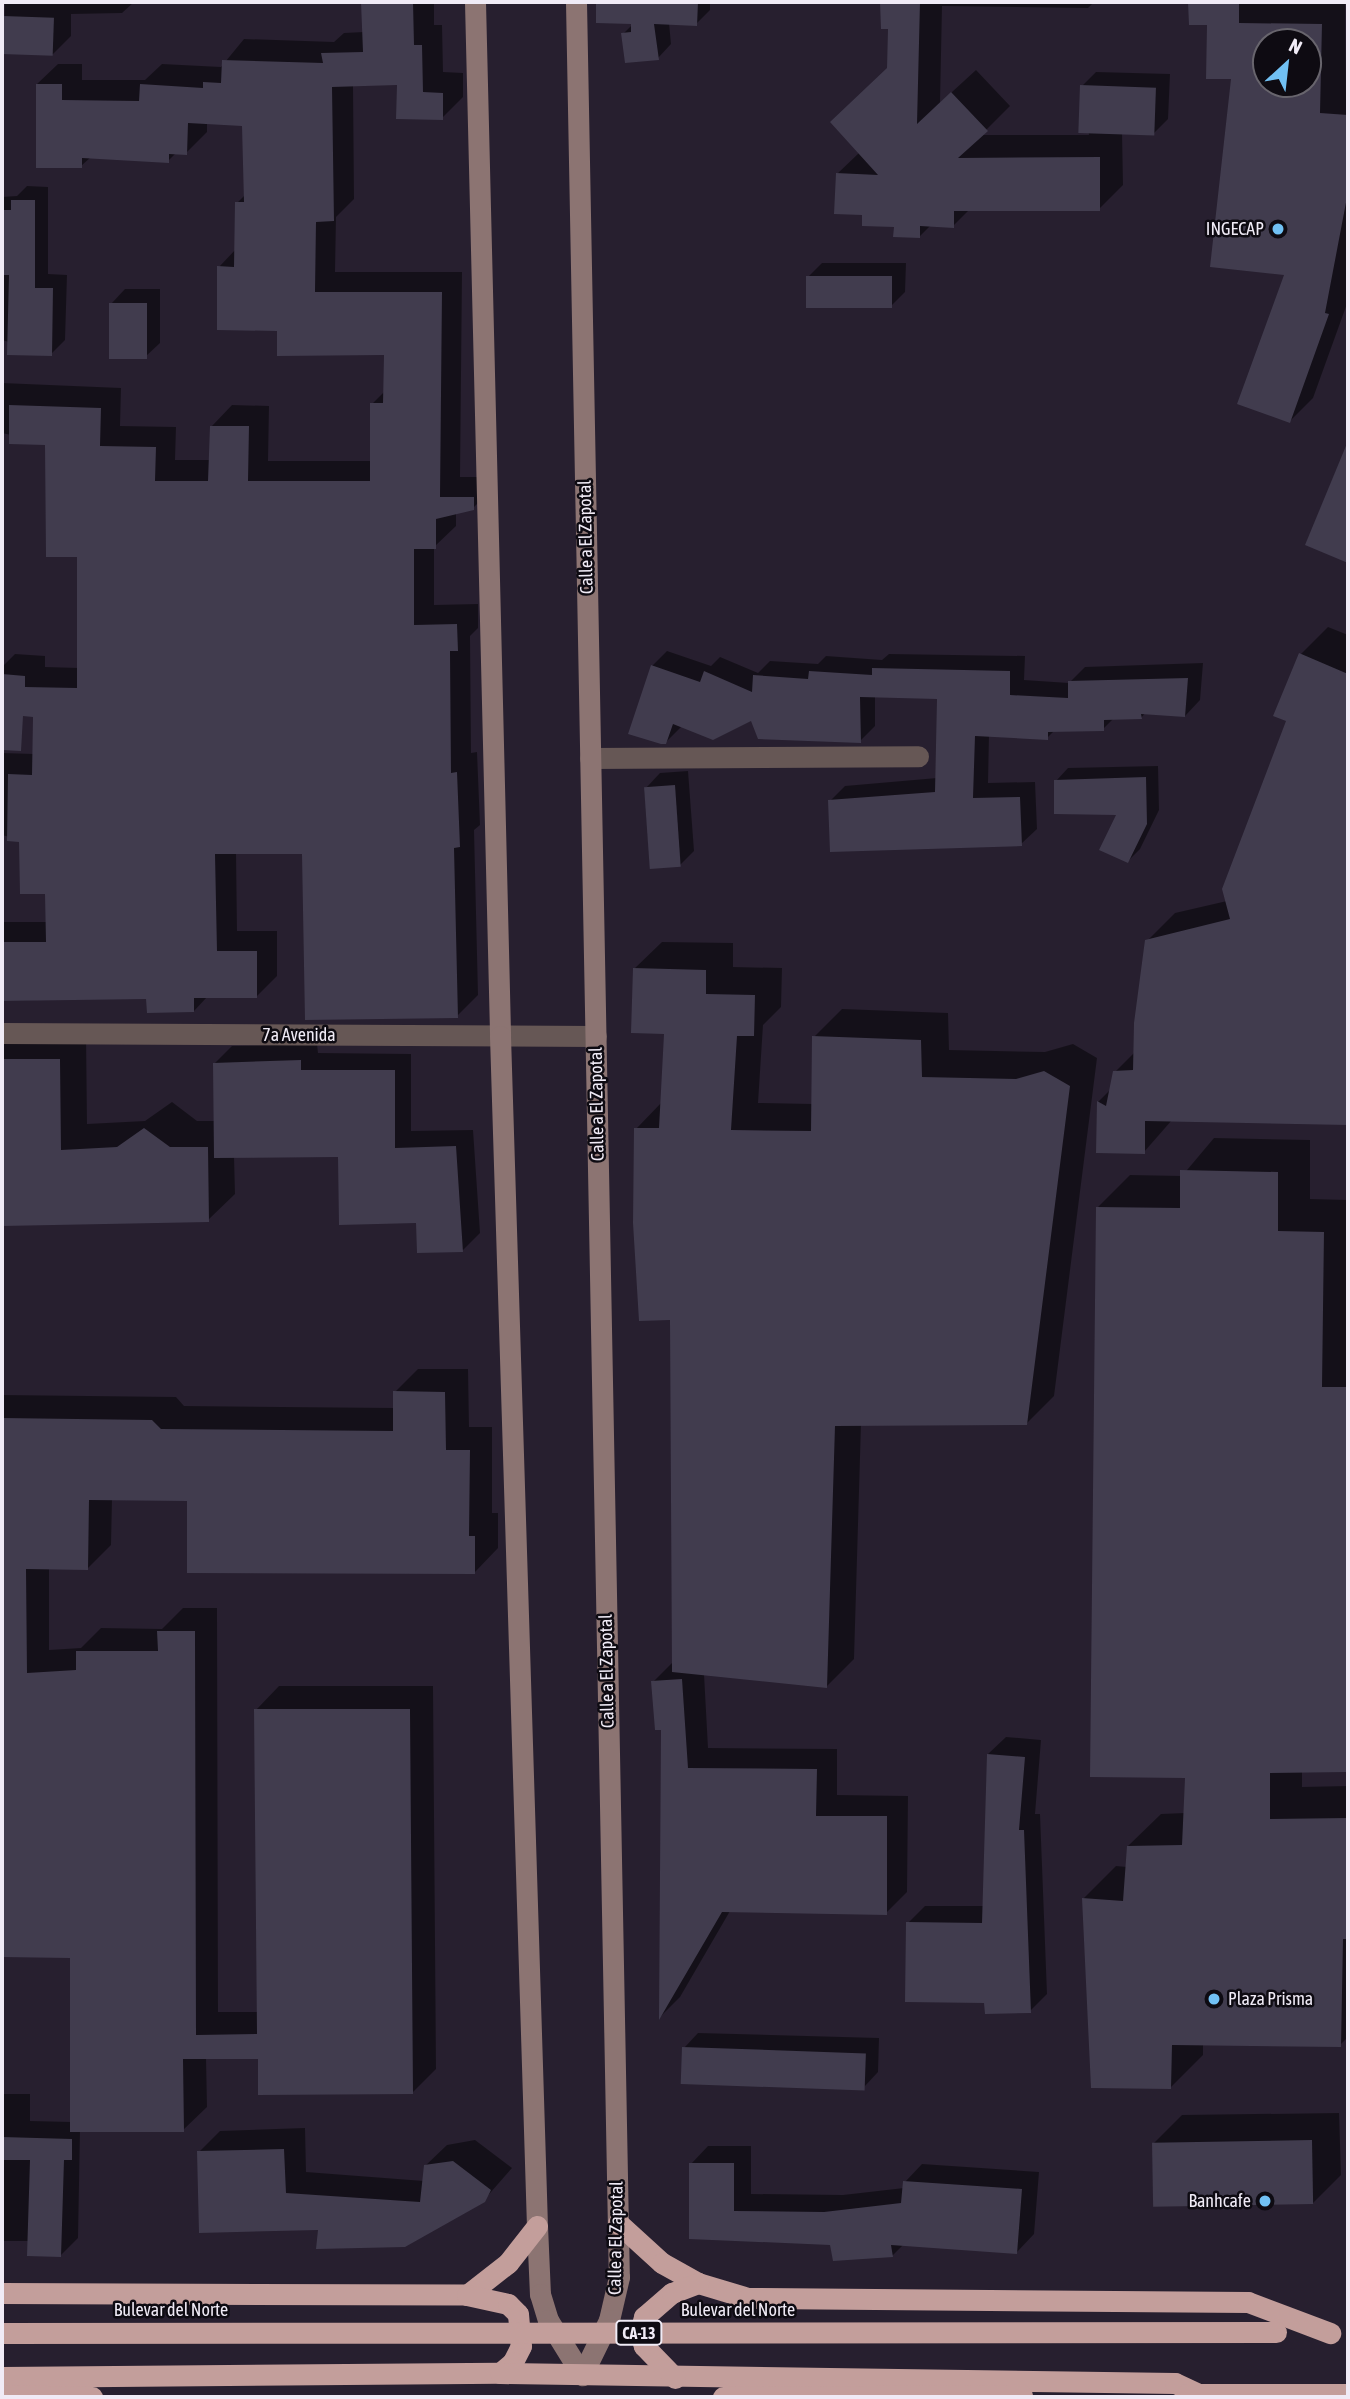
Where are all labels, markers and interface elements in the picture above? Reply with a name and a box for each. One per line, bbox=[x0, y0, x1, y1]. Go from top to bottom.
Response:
north arrow bbox=[1252, 28, 1322, 98]
text: N bbox=[1286, 34, 1306, 58]
place label: INGECAP bbox=[1206, 218, 1264, 240]
marker: INGECAP bbox=[1270, 221, 1286, 237]
street label: Calle a El Zapotal bbox=[574, 480, 598, 594]
street label: 7a Avenida bbox=[262, 1024, 336, 1046]
street label: Calle a El Zapotal bbox=[585, 1047, 609, 1161]
street label: Calle a El Zapotal bbox=[595, 1614, 619, 1728]
place label: Plaza Prisma bbox=[1228, 1988, 1313, 2010]
marker: Plaza Prisma bbox=[1206, 1991, 1222, 2007]
street label: Calle a El Zapotal bbox=[604, 2181, 628, 2295]
place label: Banhcafe bbox=[1188, 2190, 1251, 2212]
marker: Banhcafe bbox=[1257, 2193, 1273, 2209]
street label: Bulevar del Norte bbox=[114, 2299, 228, 2321]
street label: Bulevar del Norte bbox=[681, 2299, 795, 2321]
road number: CA-13 bbox=[614, 2320, 664, 2346]

